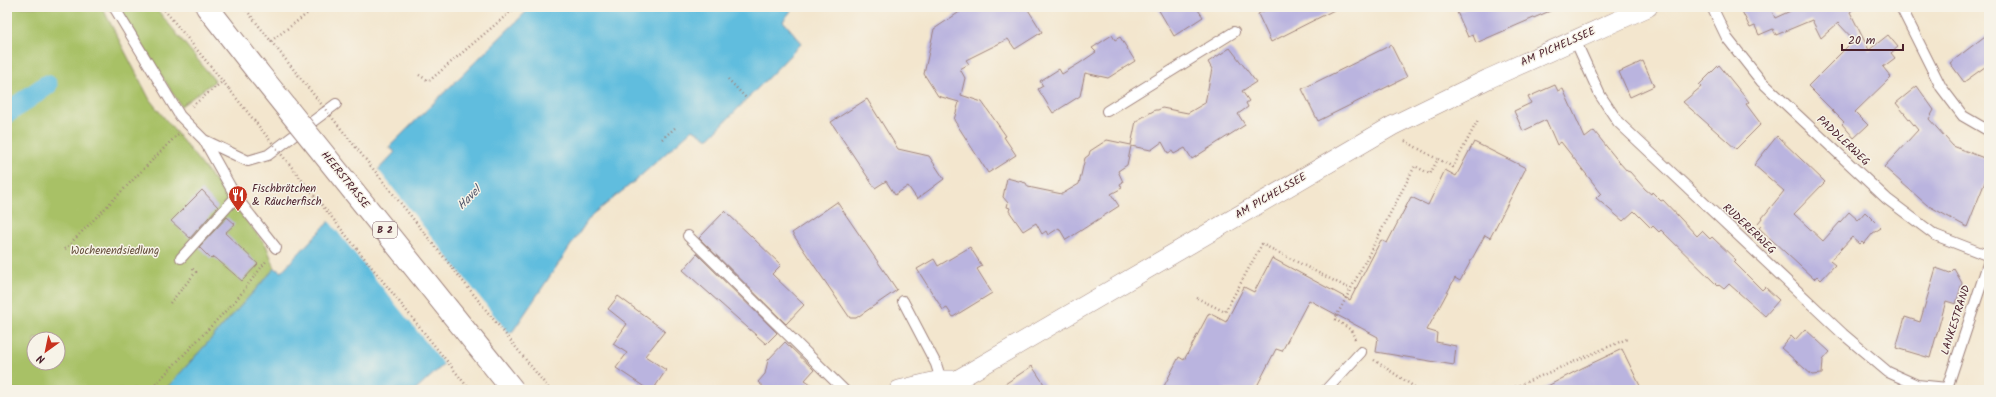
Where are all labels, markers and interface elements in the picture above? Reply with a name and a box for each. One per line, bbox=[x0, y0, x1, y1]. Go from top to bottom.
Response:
street label: AM PICHELSSEE bbox=[1518, 22, 1599, 72]
scale bar bbox=[1842, 26, 1903, 52]
text: 20 m bbox=[1848, 31, 1876, 50]
street label: PADDLERWEG bbox=[1812, 111, 1874, 171]
street label: HEERSTRASSE bbox=[316, 147, 374, 213]
street label: AM PICHELSSEE bbox=[1232, 168, 1311, 224]
place label: Fischbrötchen & Räucherfisch bbox=[252, 180, 322, 211]
water label: Havel bbox=[453, 180, 487, 214]
restaurant icon: Fischbrötchen & Räucherfisch bbox=[227, 184, 249, 212]
street label: RUDERERWEG bbox=[1718, 199, 1780, 259]
road number: B 2 bbox=[373, 222, 397, 238]
park label: Wochenendsiedlung bbox=[71, 242, 159, 260]
street label: LANKESTRAND bbox=[1936, 283, 1976, 357]
north arrow bbox=[26, 331, 66, 371]
text: N bbox=[33, 349, 49, 368]

